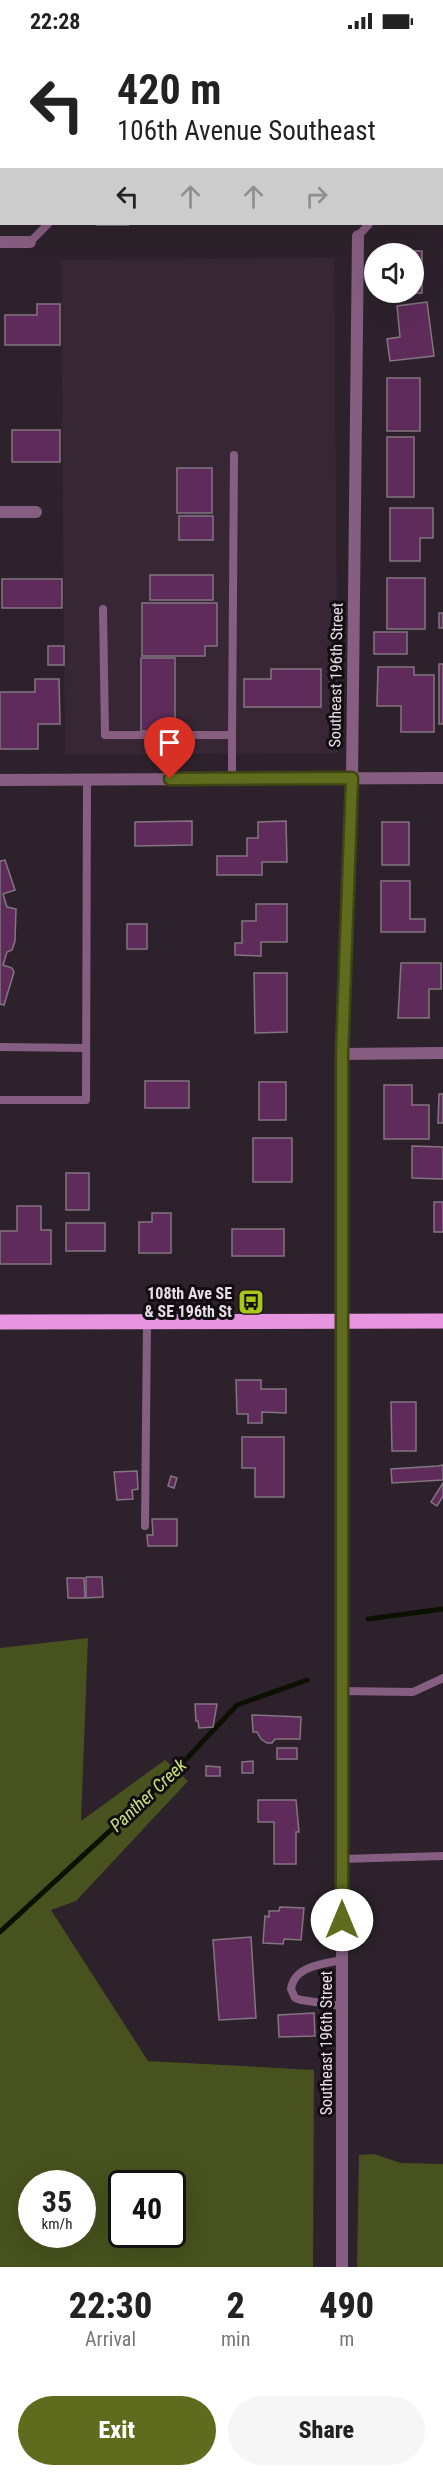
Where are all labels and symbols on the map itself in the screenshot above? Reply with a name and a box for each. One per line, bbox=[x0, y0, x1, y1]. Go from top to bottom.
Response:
street label: Southeast 196th Street bbox=[325, 602, 347, 748]
pin bbox=[144, 717, 195, 779]
place label: 108th Ave SE & SE 196th St bbox=[145, 1284, 232, 1321]
bus stop icon: 108th Ave SE & SE 196th St bbox=[236, 1287, 266, 1317]
water label: Panther Creek bbox=[105, 1754, 191, 1836]
position arrow bbox=[310, 1888, 374, 1952]
street label: Southeast 196th Street bbox=[317, 1970, 336, 2115]
speed limit sign: 40 bbox=[108, 2170, 186, 2248]

